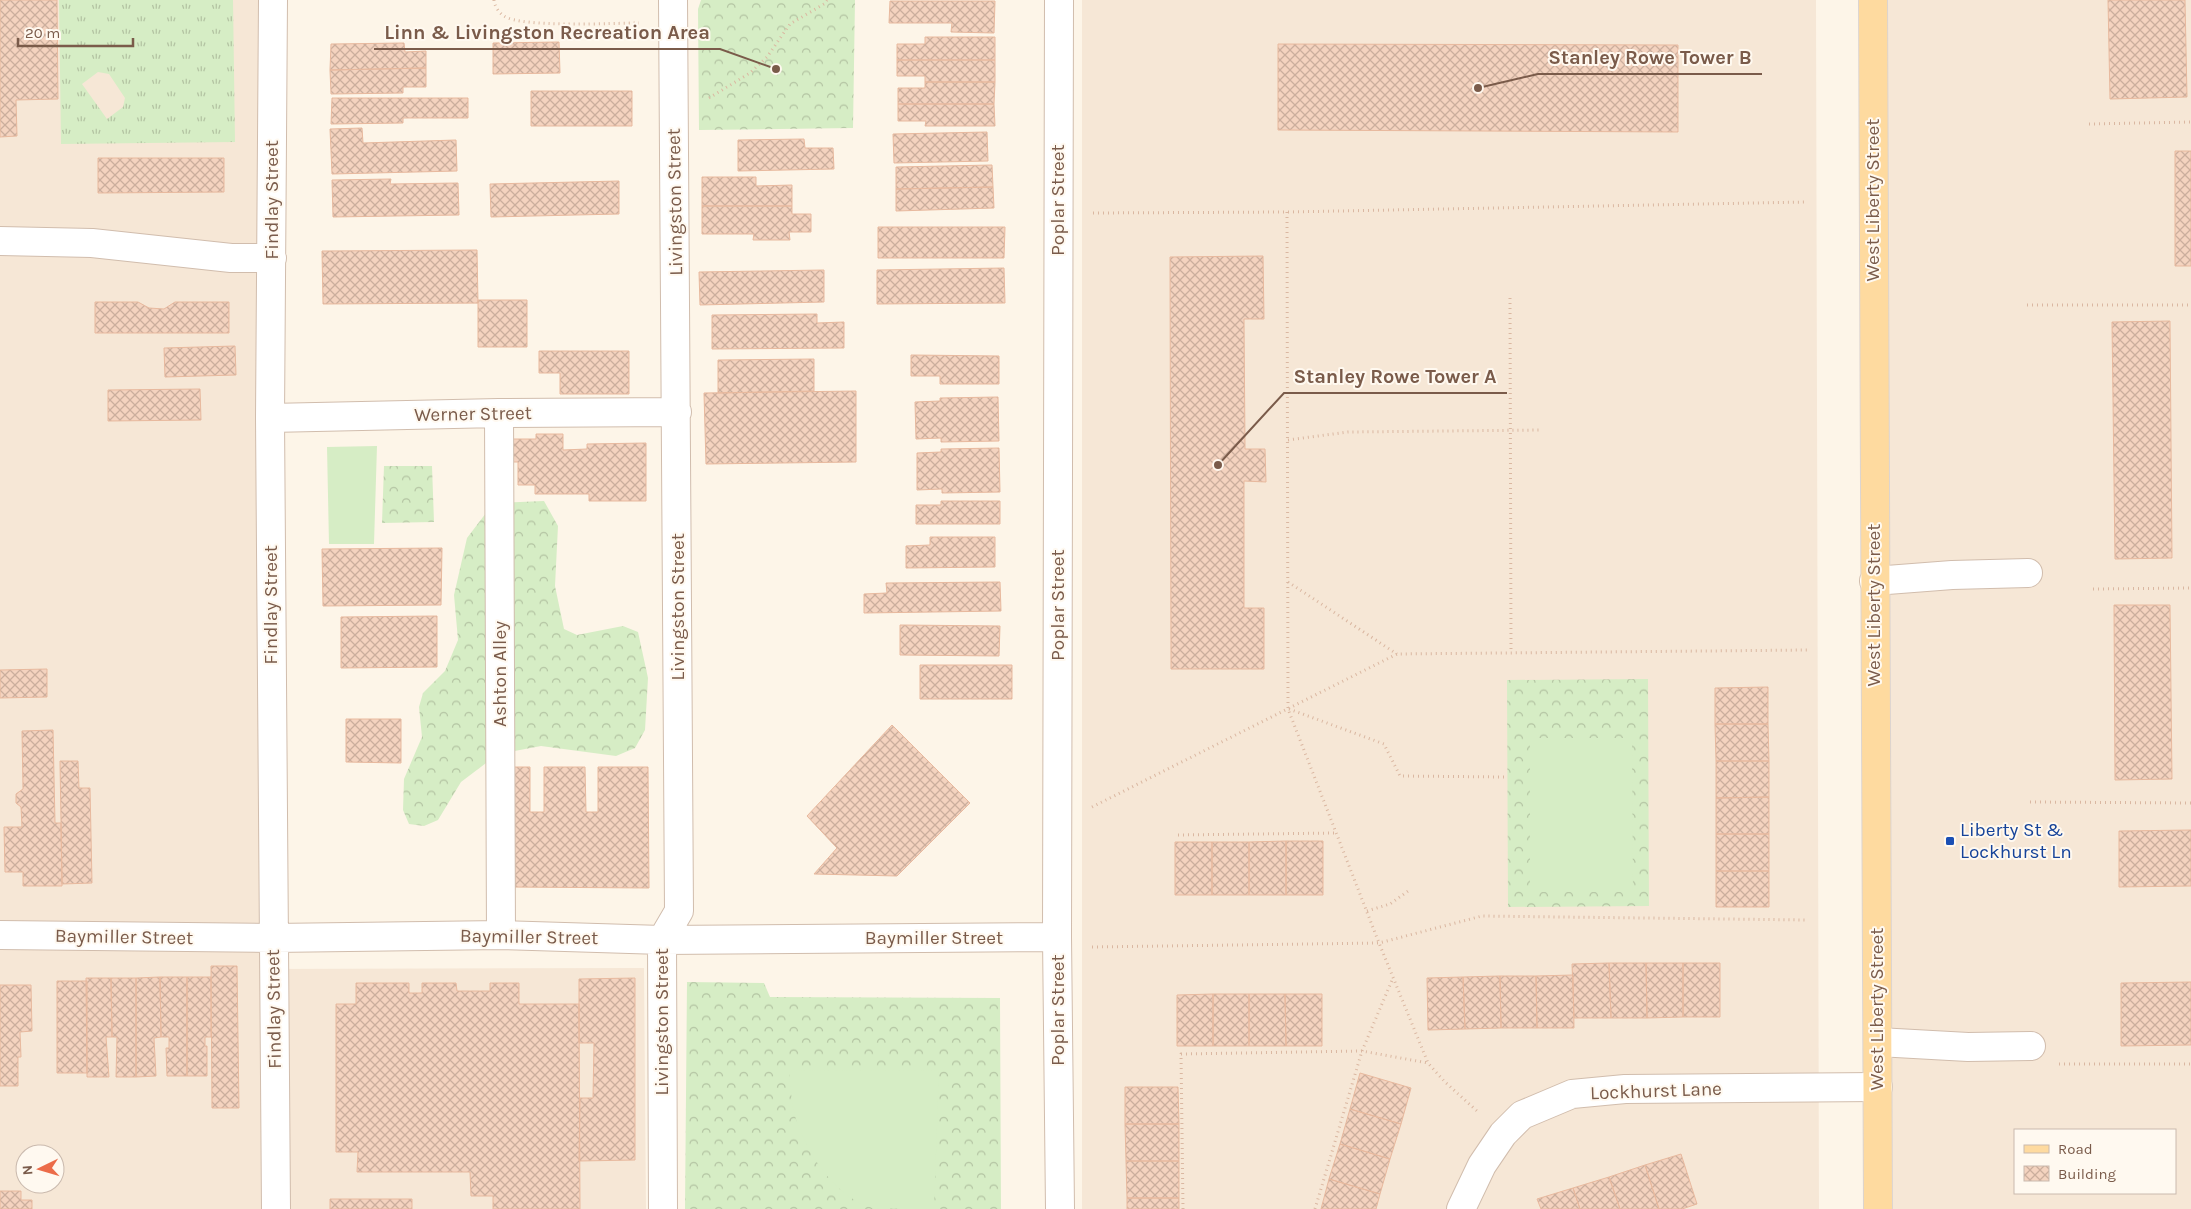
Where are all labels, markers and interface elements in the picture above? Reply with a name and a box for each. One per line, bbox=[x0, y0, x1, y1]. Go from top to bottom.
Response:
callout: Linn & Livingston Recreation Area bbox=[374, 14, 720, 49]
scale bar bbox=[18, 15, 132, 47]
text: Linn & Livingston Recreation Area bbox=[384, 21, 710, 44]
text: 20 m bbox=[25, 24, 60, 42]
callout: Stanley Rowe Tower B bbox=[1538, 39, 1762, 74]
text: Stanley Rowe Tower B bbox=[1548, 46, 1752, 69]
street label: West Liberty Street bbox=[1862, 119, 1884, 281]
street label: Livingston Street bbox=[663, 128, 687, 276]
street label: Findlay Street bbox=[261, 140, 283, 260]
street label: Poplar Street bbox=[1047, 144, 1069, 256]
callout: Stanley Rowe Tower A bbox=[1284, 358, 1507, 393]
text: Stanley Rowe Tower A bbox=[1294, 365, 1497, 388]
street label: Werner Street bbox=[414, 402, 532, 426]
street label: West Liberty Street bbox=[1863, 524, 1885, 686]
street label: Livingston Street bbox=[667, 533, 689, 681]
street label: Findlay Street bbox=[260, 545, 282, 665]
street label: Poplar Street bbox=[1047, 549, 1069, 661]
street label: Ashton Alley bbox=[489, 621, 511, 727]
place label: Liberty St & Lockhurst Ln bbox=[1960, 819, 2072, 863]
marker: Liberty St & Lockhurst Ln bbox=[1944, 835, 1956, 847]
street label: Baymiller Street bbox=[55, 925, 193, 949]
street label: Baymiller Street bbox=[460, 925, 598, 949]
street label: Baymiller Street bbox=[865, 927, 1003, 949]
street label: West Liberty Street bbox=[1866, 928, 1888, 1090]
street label: Livingston Street bbox=[651, 948, 673, 1096]
street label: Findlay Street bbox=[262, 949, 286, 1069]
street label: Poplar Street bbox=[1047, 954, 1069, 1066]
street label: Lockhurst Lane bbox=[1590, 1078, 1722, 1104]
legend bbox=[2014, 1129, 2176, 1194]
text: Road bbox=[2058, 1140, 2093, 1158]
north arrow bbox=[15, 1144, 65, 1194]
text: N bbox=[19, 1164, 36, 1176]
text: Building bbox=[2058, 1165, 2116, 1183]

